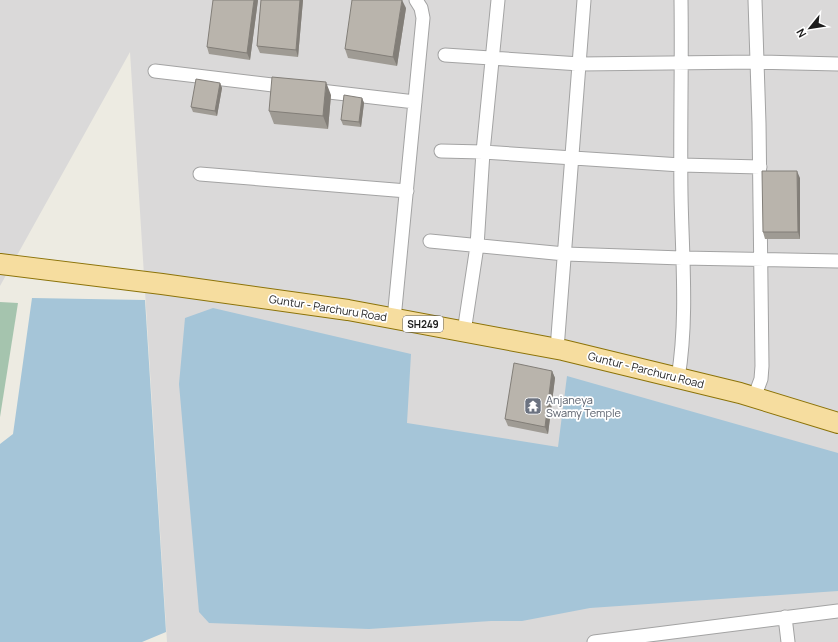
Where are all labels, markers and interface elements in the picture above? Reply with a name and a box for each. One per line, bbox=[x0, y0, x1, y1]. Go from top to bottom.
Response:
north arrow bbox=[790, 8, 830, 48]
text: N bbox=[792, 26, 809, 40]
street label: Guntur - Parchuru Road bbox=[268, 291, 388, 324]
road number: SH249 bbox=[403, 316, 443, 332]
street label: Guntur - Parchuru Road bbox=[587, 348, 706, 391]
place label: Anjaneya Swamy Temple bbox=[546, 392, 621, 420]
temple icon: Anjaneya Swamy Temple bbox=[523, 396, 543, 416]

